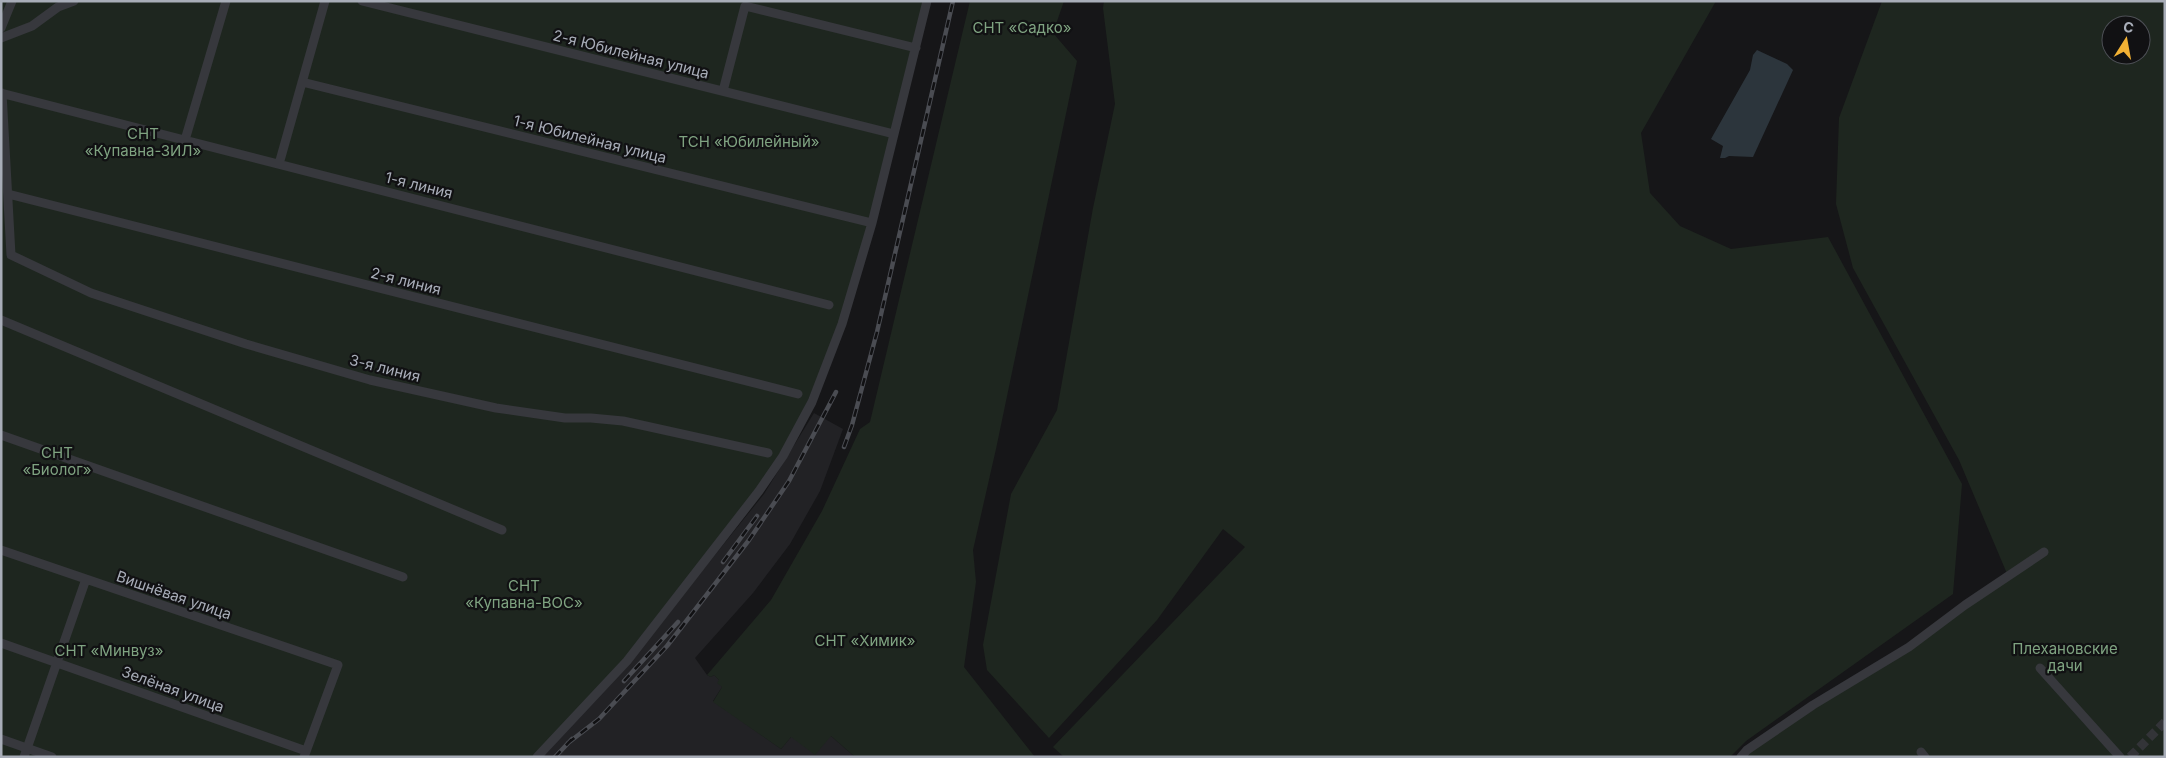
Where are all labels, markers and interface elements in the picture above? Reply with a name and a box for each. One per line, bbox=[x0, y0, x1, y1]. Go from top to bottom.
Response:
north arrow bbox=[2101, 15, 2151, 65]
text: С bbox=[2122, 17, 2135, 36]
park label: СНТ «Садко» bbox=[972, 18, 1072, 37]
street label: 2-я Юбилейная улица bbox=[551, 25, 711, 83]
street label: 1-я Юбилейная улица bbox=[511, 111, 669, 167]
park label: СНТ «Купавна-ЗИЛ» bbox=[85, 124, 201, 160]
park label: ТСН «Юбилейный» bbox=[678, 132, 820, 151]
street label: 1-я линия bbox=[383, 167, 455, 203]
street label: 2-я линия bbox=[369, 263, 443, 299]
street label: 3-я линия bbox=[348, 350, 422, 386]
park label: СНТ «Биолог» bbox=[22, 443, 92, 479]
street label: Вишнёвая улица bbox=[114, 566, 234, 624]
park label: СНТ «Купавна-ВОС» bbox=[465, 576, 583, 612]
park label: СНТ «Химик» bbox=[814, 631, 916, 650]
park label: Плехановские дачи bbox=[2012, 639, 2118, 675]
park label: СНТ «Минвуз» bbox=[55, 641, 163, 660]
street label: Зелёная улица bbox=[119, 662, 227, 716]

